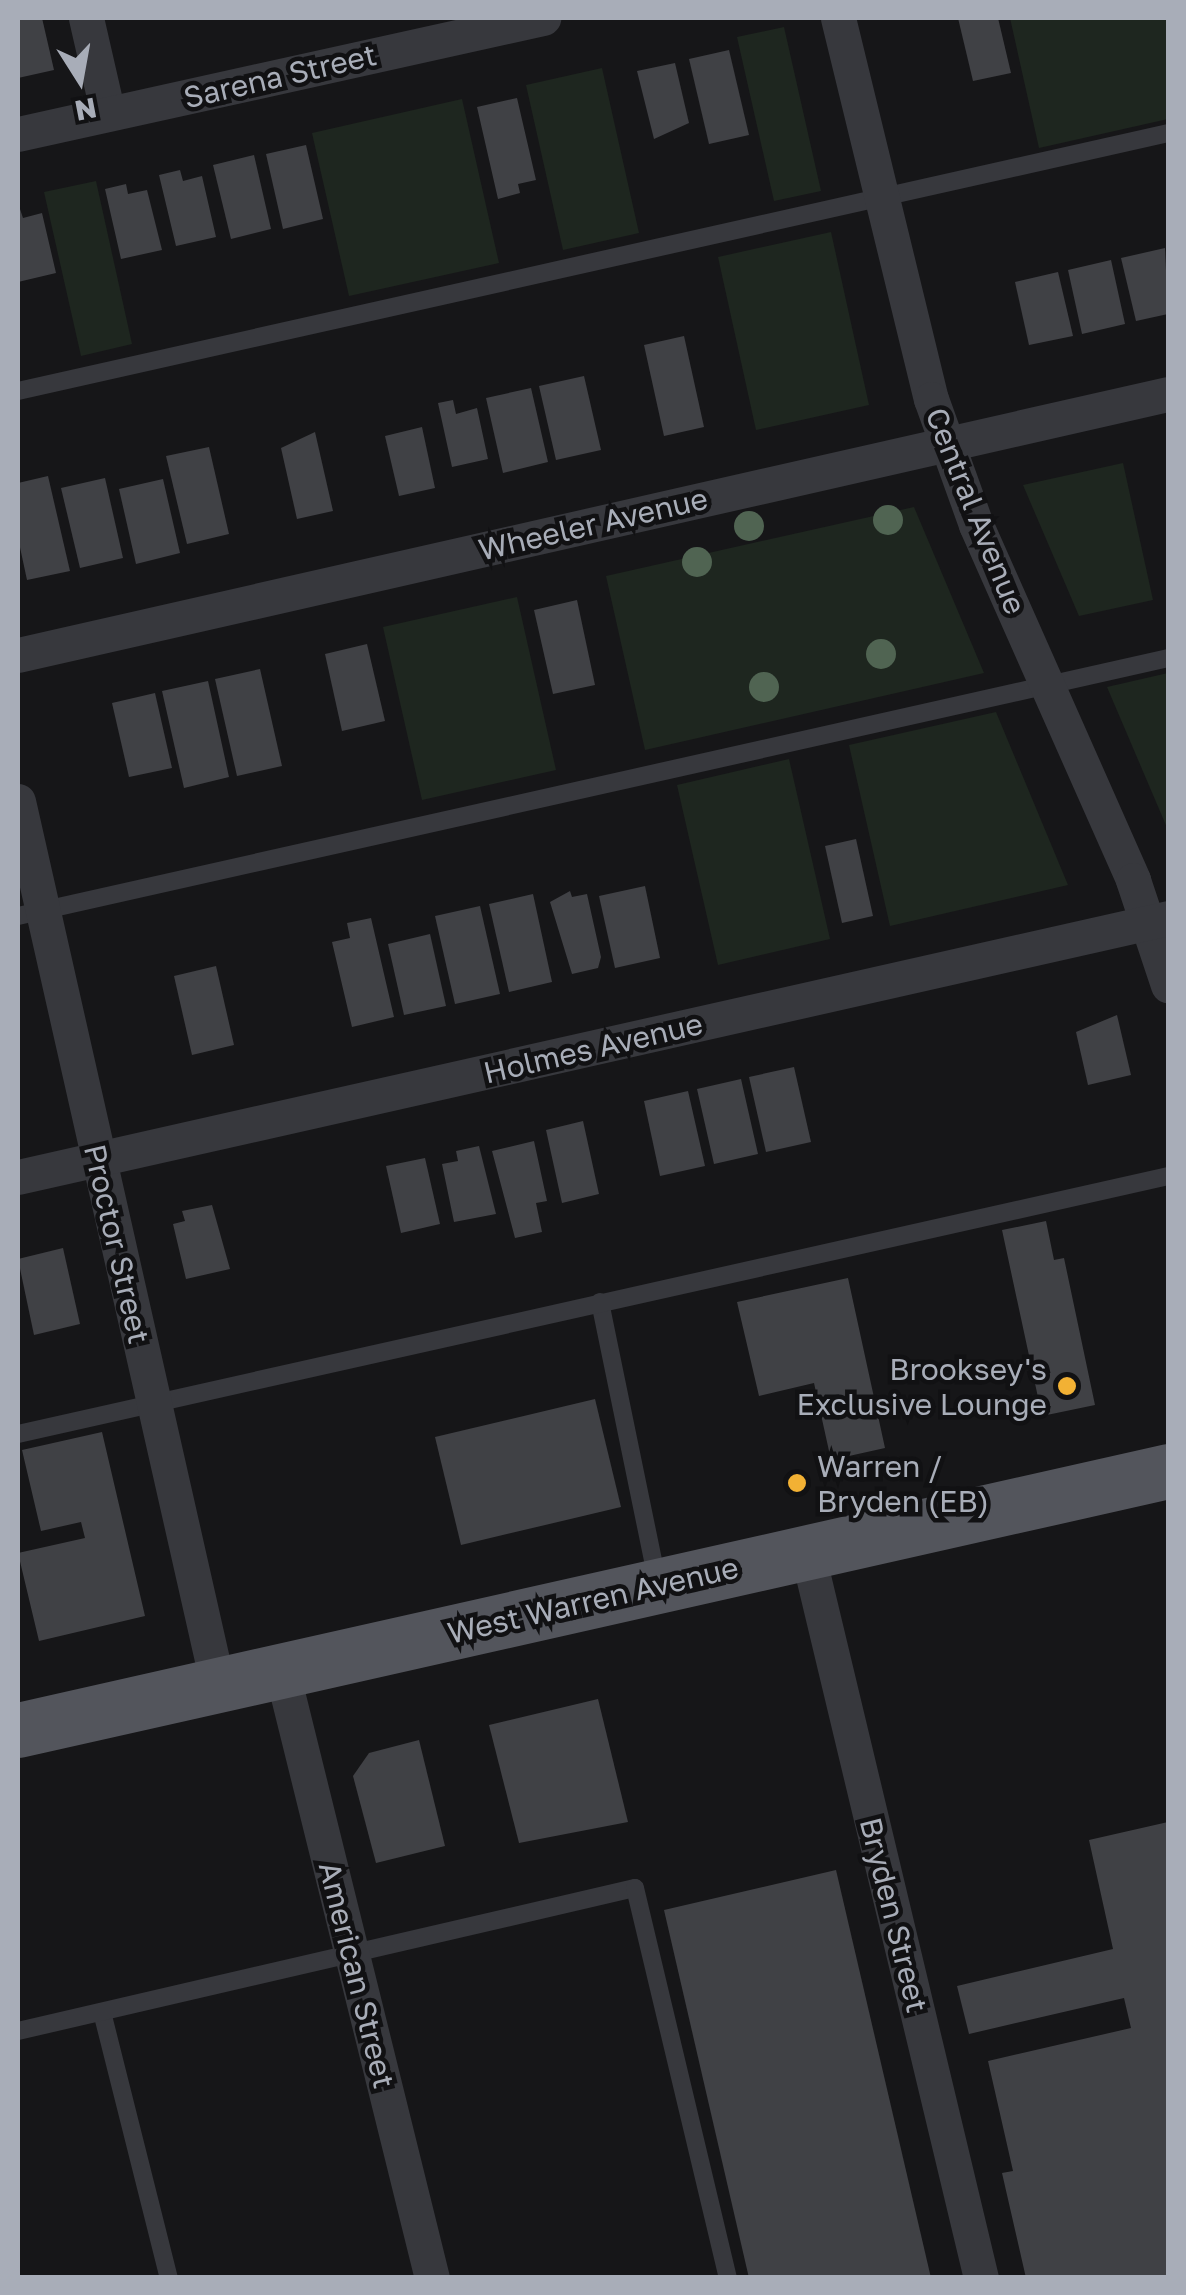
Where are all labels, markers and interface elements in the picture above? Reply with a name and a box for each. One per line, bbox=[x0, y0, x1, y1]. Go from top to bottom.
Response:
north arrow bbox=[30, 30, 130, 130]
street label: Sarena Street bbox=[180, 36, 380, 116]
text: N bbox=[72, 92, 99, 128]
street label: Central Avenue bbox=[918, 403, 1034, 619]
street label: Wheeler Avenue bbox=[475, 480, 711, 568]
street label: Holmes Avenue bbox=[480, 1005, 706, 1091]
street label: Proctor Street bbox=[77, 1141, 157, 1347]
place label: Brooksey's Exclusive Lounge bbox=[796, 1351, 1047, 1422]
marker: Brooksey's Exclusive Lounge bbox=[1056, 1375, 1078, 1397]
place label: Warren / Bryden (EB) bbox=[817, 1448, 989, 1518]
marker: Warren / Bryden (EB) bbox=[786, 1472, 808, 1494]
street label: West Warren Avenue bbox=[444, 1549, 742, 1651]
street label: Bryden Street bbox=[852, 1814, 936, 2016]
street label: American Street bbox=[311, 1858, 403, 2092]

